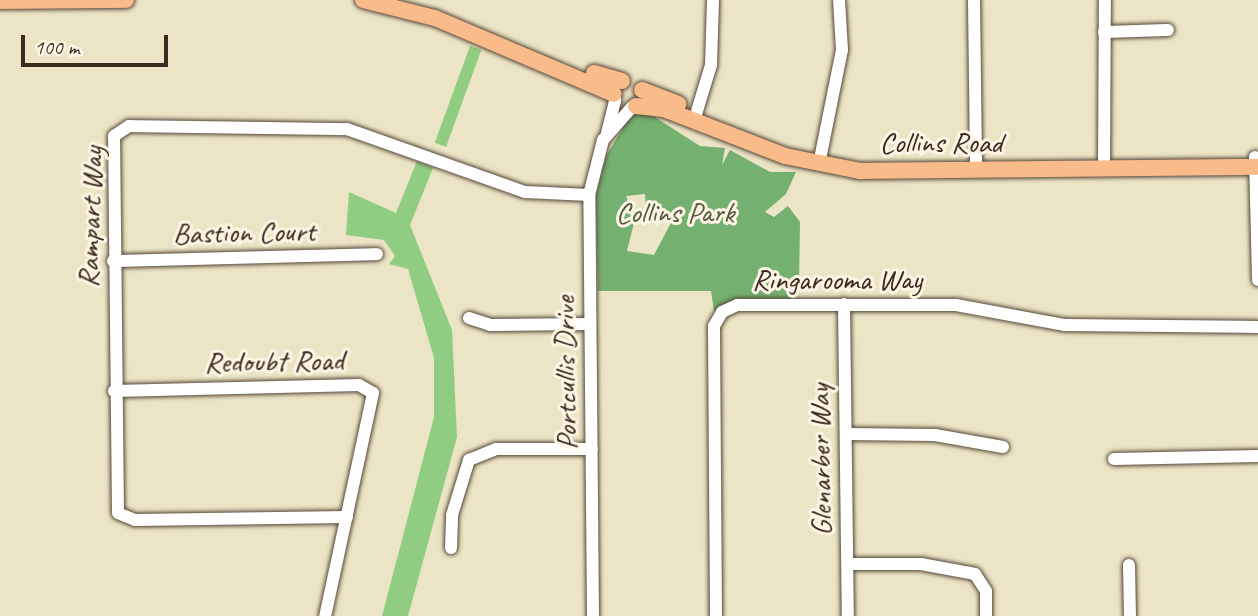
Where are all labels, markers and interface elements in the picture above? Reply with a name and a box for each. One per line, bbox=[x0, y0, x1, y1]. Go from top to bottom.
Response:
scale bar bbox=[24, 21, 172, 65]
text: 100 m bbox=[34, 34, 79, 60]
street label: Collins Road bbox=[880, 124, 1002, 160]
street label: Rampart Way bbox=[70, 146, 110, 288]
park label: Collins Park bbox=[615, 194, 735, 230]
street label: Bastion Court bbox=[172, 213, 316, 251]
street label: Ringarooma Way bbox=[752, 261, 922, 297]
street label: Portcullis Drive bbox=[546, 296, 584, 450]
street label: Redoubt Road bbox=[204, 342, 344, 380]
street label: Glenarber Way bbox=[801, 384, 839, 536]

